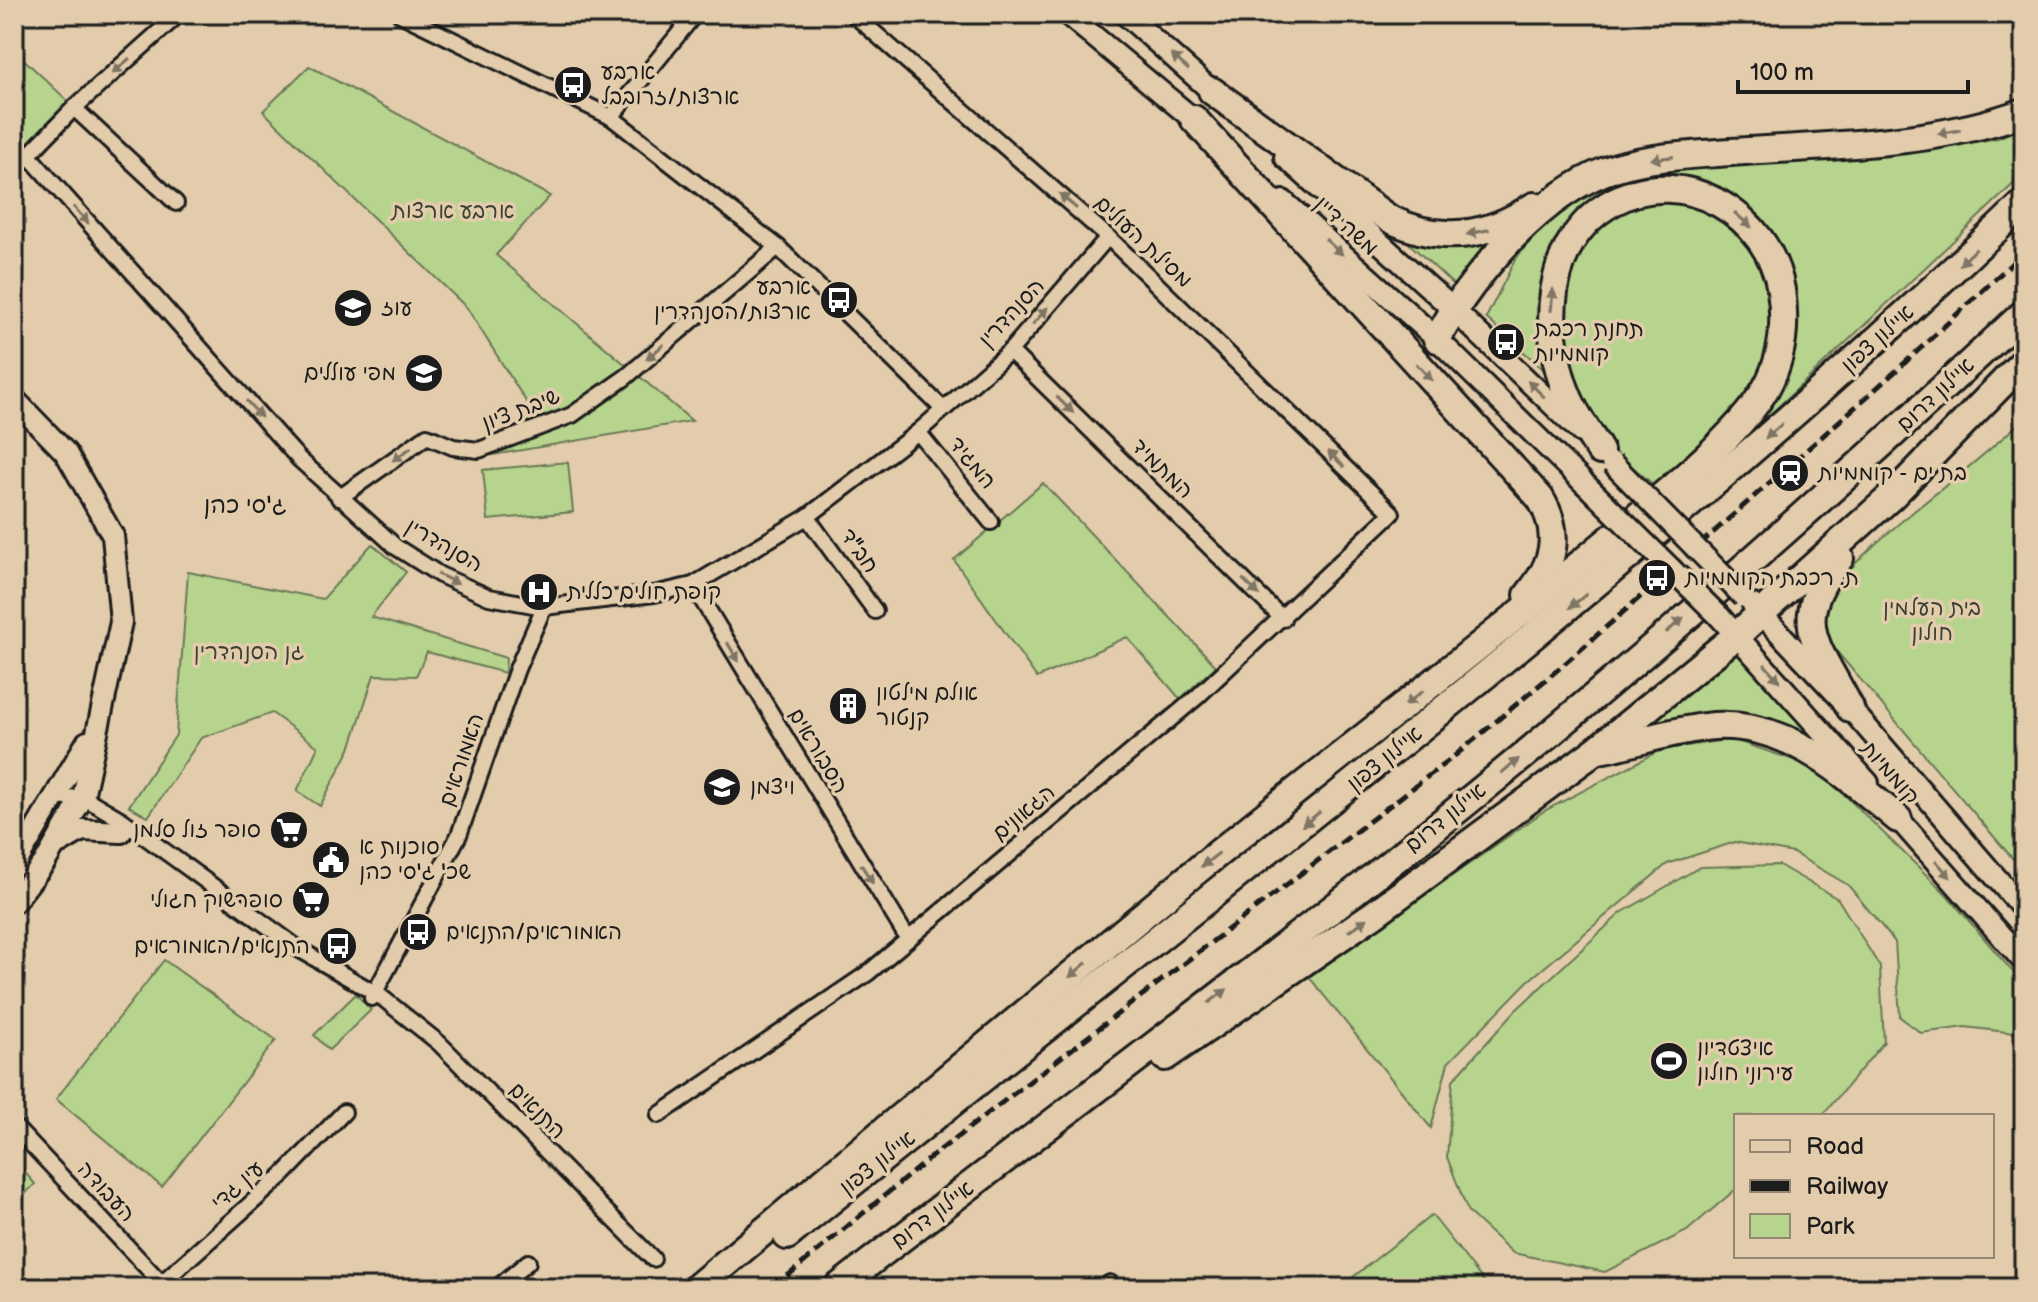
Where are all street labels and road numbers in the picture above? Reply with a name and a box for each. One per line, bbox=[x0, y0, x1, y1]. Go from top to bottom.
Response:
street label: מסילת העולים bbox=[1088, 190, 1198, 294]
street label: משה דיין bbox=[1309, 190, 1383, 262]
street label: הסנהדרין bbox=[973, 273, 1051, 353]
street label: איילון צפון bbox=[1836, 299, 1920, 379]
street label: איילון דרום bbox=[1891, 352, 1981, 438]
street label: שיבת ציון bbox=[478, 383, 564, 437]
street label: המגיד bbox=[943, 431, 1001, 495]
street label: המתמיד bbox=[1126, 433, 1198, 505]
street label: הסנהדרין bbox=[401, 513, 487, 579]
street label: חב"ד bbox=[834, 523, 884, 579]
street label: הסבוראים bbox=[782, 703, 854, 799]
street label: האמוראים bbox=[433, 710, 491, 810]
street label: איילון צפון bbox=[1342, 720, 1428, 798]
street label: קוממיות bbox=[1854, 734, 1925, 810]
street label: איילון דרום bbox=[1400, 777, 1492, 859]
street label: הגאונים bbox=[987, 779, 1061, 847]
street label: התנאים bbox=[503, 1077, 571, 1145]
street label: איילון צפון bbox=[835, 1125, 921, 1201]
street label: העבודה bbox=[71, 1156, 141, 1228]
street label: עין גדי bbox=[206, 1156, 270, 1216]
street label: איילון דרום bbox=[886, 1175, 980, 1255]

